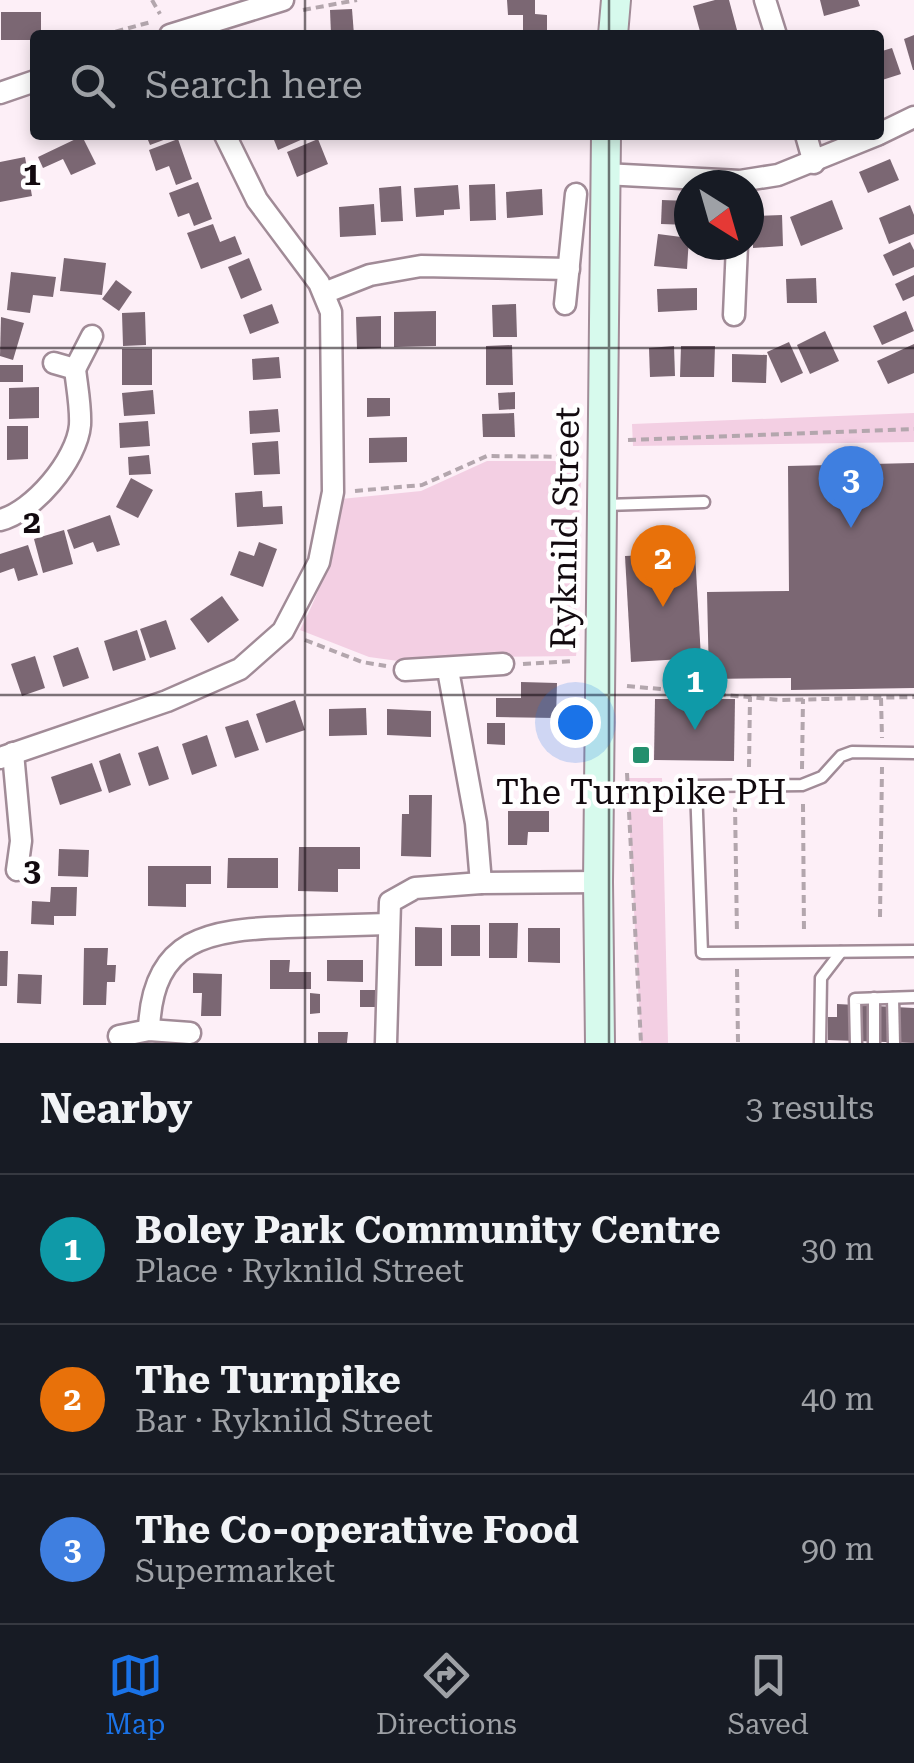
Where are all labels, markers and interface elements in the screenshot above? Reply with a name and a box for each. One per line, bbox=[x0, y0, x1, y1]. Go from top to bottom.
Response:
search box bbox=[30, 30, 884, 140]
icon: search bbox=[65, 58, 120, 113]
text: Search here bbox=[145, 63, 363, 107]
text: 1 bbox=[23, 155, 41, 193]
north arrow bbox=[674, 170, 764, 260]
street label: Ryknild Street bbox=[543, 406, 588, 650]
pin: 3 bbox=[818, 446, 884, 528]
text: 2 bbox=[23, 503, 41, 541]
pin: 2 bbox=[630, 524, 696, 607]
pin: 1 bbox=[662, 648, 728, 730]
your location bbox=[550, 697, 601, 748]
marker: The Turnpike PH bbox=[630, 744, 652, 766]
place label: The Turnpike PH bbox=[496, 772, 786, 813]
text: 3 bbox=[23, 851, 41, 889]
text: Nearby bbox=[40, 1084, 192, 1133]
text: 3 results bbox=[746, 1089, 874, 1127]
text: Boley Park Community Centre bbox=[135, 1208, 720, 1252]
text: 1 bbox=[64, 1230, 81, 1268]
text: 30 m bbox=[801, 1230, 874, 1268]
text: Place · Ryknild Street bbox=[135, 1252, 464, 1290]
text: The Turnpike bbox=[135, 1358, 401, 1402]
text: 2 bbox=[64, 1380, 81, 1418]
text: 40 m bbox=[801, 1380, 874, 1418]
text: Bar · Ryknild Street bbox=[135, 1402, 433, 1440]
text: The Co-operative Food bbox=[135, 1508, 579, 1552]
text: 3 bbox=[64, 1530, 81, 1568]
text: 90 m bbox=[801, 1530, 874, 1568]
text: Supermarket bbox=[135, 1552, 335, 1590]
tab: Map bbox=[105, 1648, 165, 1741]
tab: Directions bbox=[376, 1648, 517, 1741]
tab: Saved bbox=[727, 1648, 809, 1741]

